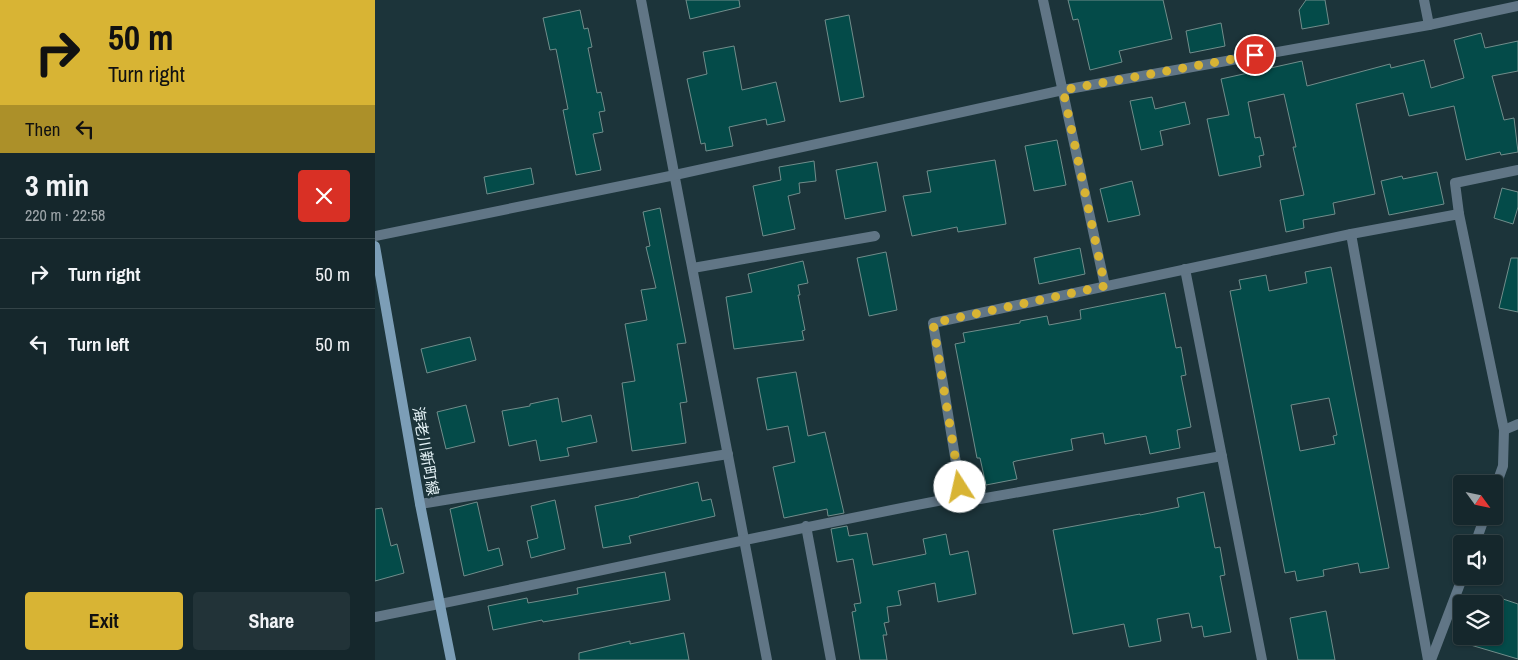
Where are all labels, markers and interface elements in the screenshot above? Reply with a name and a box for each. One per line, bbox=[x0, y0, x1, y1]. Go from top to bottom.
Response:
text: 50 m bbox=[108, 14, 173, 61]
icon: right bbox=[25, 20, 90, 85]
pin bbox=[1234, 34, 1276, 76]
icon: arrive bbox=[1241, 41, 1269, 69]
text: Turn right bbox=[108, 59, 185, 89]
icon: left bbox=[71, 115, 99, 143]
text: Then bbox=[25, 116, 61, 142]
text: 3 min bbox=[25, 165, 89, 205]
button: close bbox=[298, 170, 350, 222]
text: 220 m · 22:58 bbox=[25, 204, 105, 226]
icon: right bbox=[25, 260, 53, 288]
text: Turn right bbox=[68, 261, 140, 287]
text: 50 m bbox=[315, 261, 350, 287]
icon: left bbox=[25, 330, 53, 358]
text: Turn left bbox=[68, 331, 129, 357]
text: 50 m bbox=[315, 331, 350, 357]
street label: 海老川新町線 bbox=[408, 405, 444, 497]
position arrow bbox=[933, 460, 985, 512]
north arrow bbox=[1453, 475, 1503, 525]
map controls bbox=[1453, 475, 1503, 645]
button: sound bbox=[1453, 535, 1503, 585]
button: Exit bbox=[25, 592, 183, 650]
button: Share bbox=[193, 592, 350, 650]
button: layers bbox=[1453, 595, 1503, 645]

